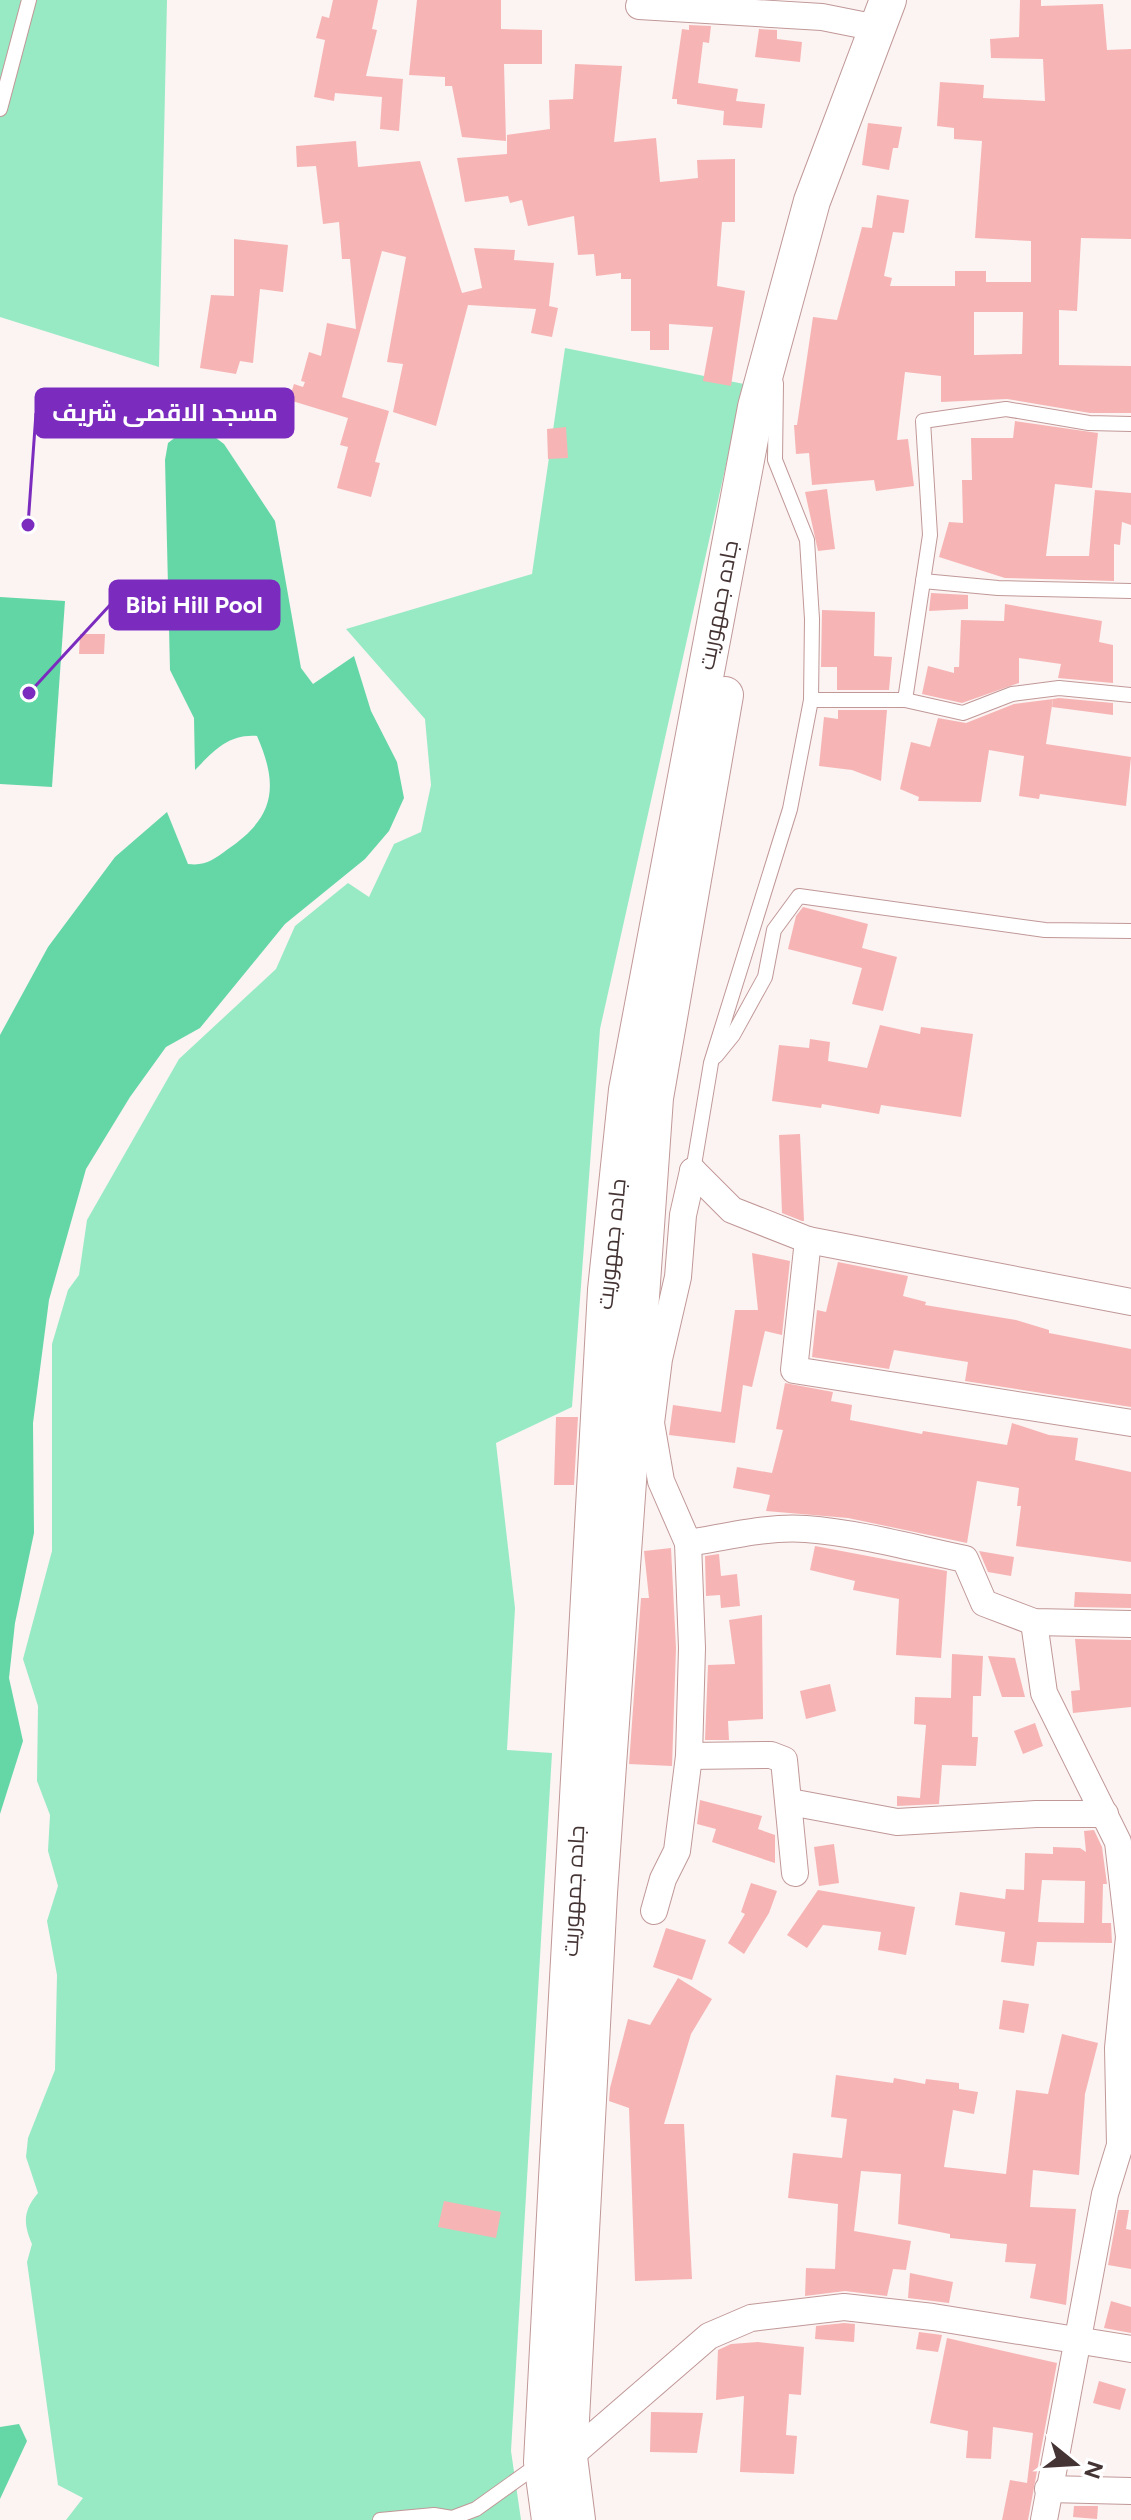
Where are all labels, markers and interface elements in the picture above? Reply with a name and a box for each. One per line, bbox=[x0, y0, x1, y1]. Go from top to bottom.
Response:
callout: مسجد الاقصی شریف bbox=[36, 389, 293, 437]
text: مسجد الاقصی شریف bbox=[52, 398, 278, 427]
street label: جاده جمهوریت bbox=[693, 538, 744, 672]
callout: Bibi Hill Pool bbox=[110, 581, 279, 629]
text: Bibi Hill Pool bbox=[125, 590, 263, 619]
street label: جاده جمهوریت bbox=[591, 1177, 632, 1311]
street label: جاده جمهوریت bbox=[557, 1825, 590, 1957]
north arrow bbox=[1035, 2424, 1115, 2504]
text: N bbox=[1078, 2458, 1109, 2482]

